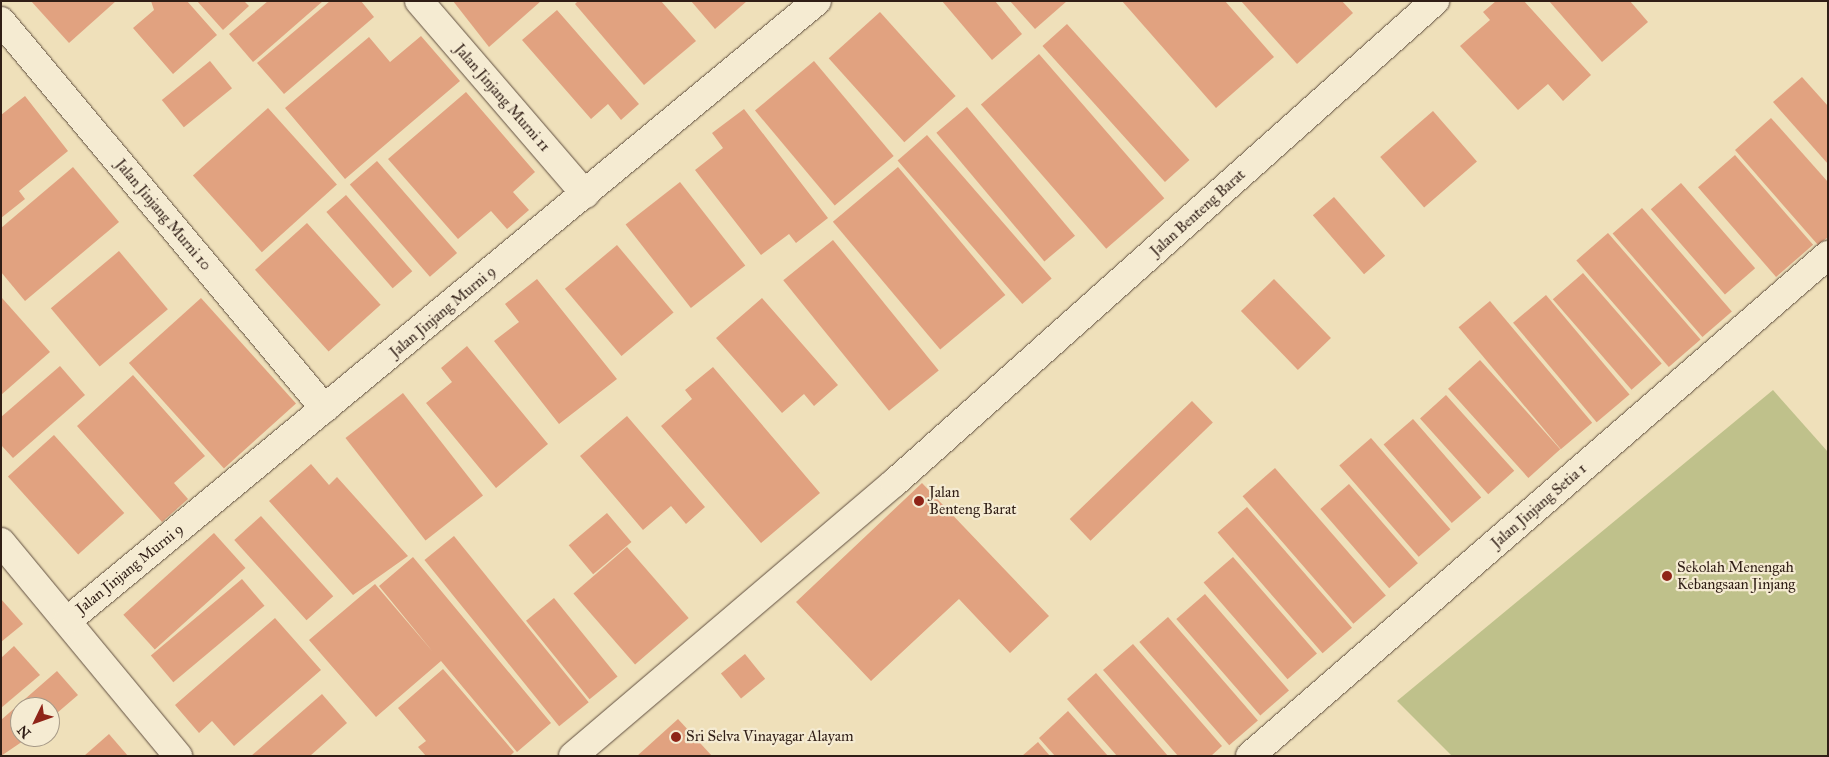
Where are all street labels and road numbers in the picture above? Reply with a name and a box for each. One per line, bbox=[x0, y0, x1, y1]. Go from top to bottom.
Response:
street label: Jalan Jinjang Murni 11 bbox=[450, 41, 554, 155]
street label: Jalan Jinjang Murni 10 bbox=[111, 156, 215, 274]
street label: Jalan Benteng Barat bbox=[1147, 166, 1249, 260]
street label: Jalan Jinjang Murni 9 bbox=[386, 262, 500, 362]
street label: Jalan Jinjang Setia 1 bbox=[1488, 460, 1590, 552]
street label: Jalan Jinjang Murni 9 bbox=[73, 520, 187, 618]

